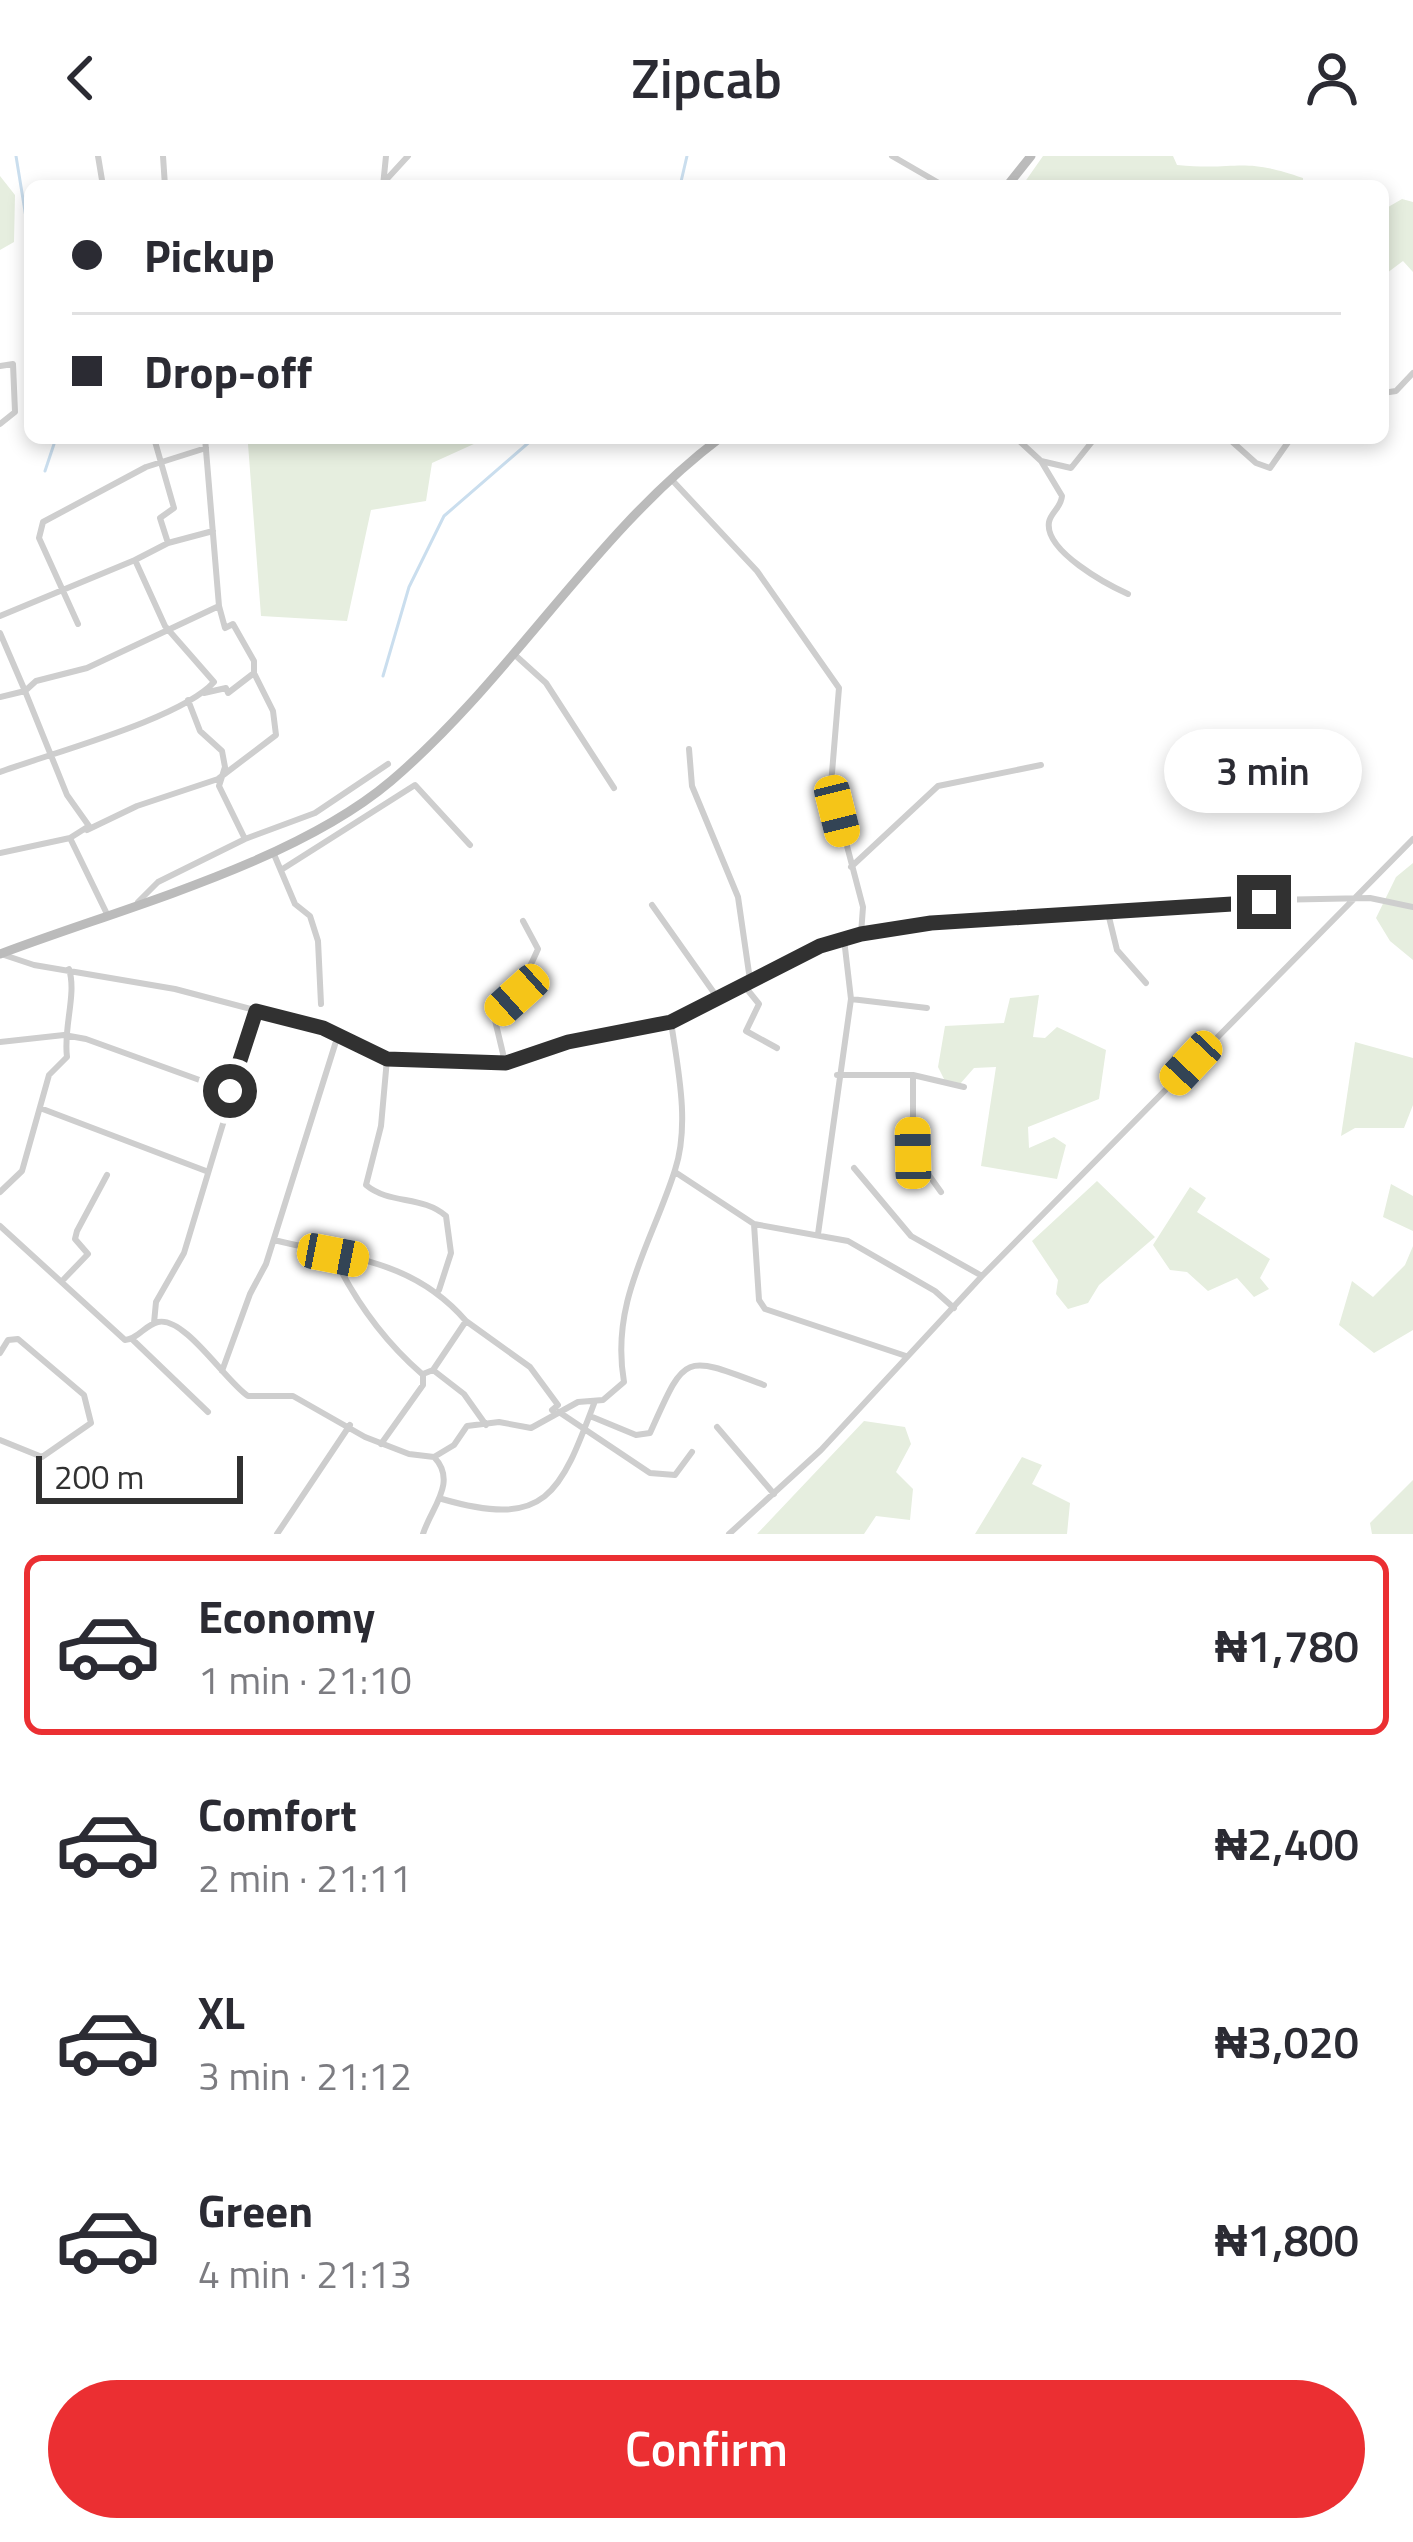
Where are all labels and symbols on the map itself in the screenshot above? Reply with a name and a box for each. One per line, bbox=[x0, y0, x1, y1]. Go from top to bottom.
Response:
callout: 3 min bbox=[1165, 728, 1363, 812]
car bbox=[811, 772, 863, 850]
route end bbox=[1237, 875, 1291, 929]
car bbox=[478, 958, 556, 1032]
car bbox=[1153, 1024, 1229, 1102]
route start bbox=[203, 1064, 257, 1118]
car bbox=[894, 1117, 932, 1189]
car bbox=[294, 1230, 372, 1280]
scale bar bbox=[36, 1450, 243, 1503]

